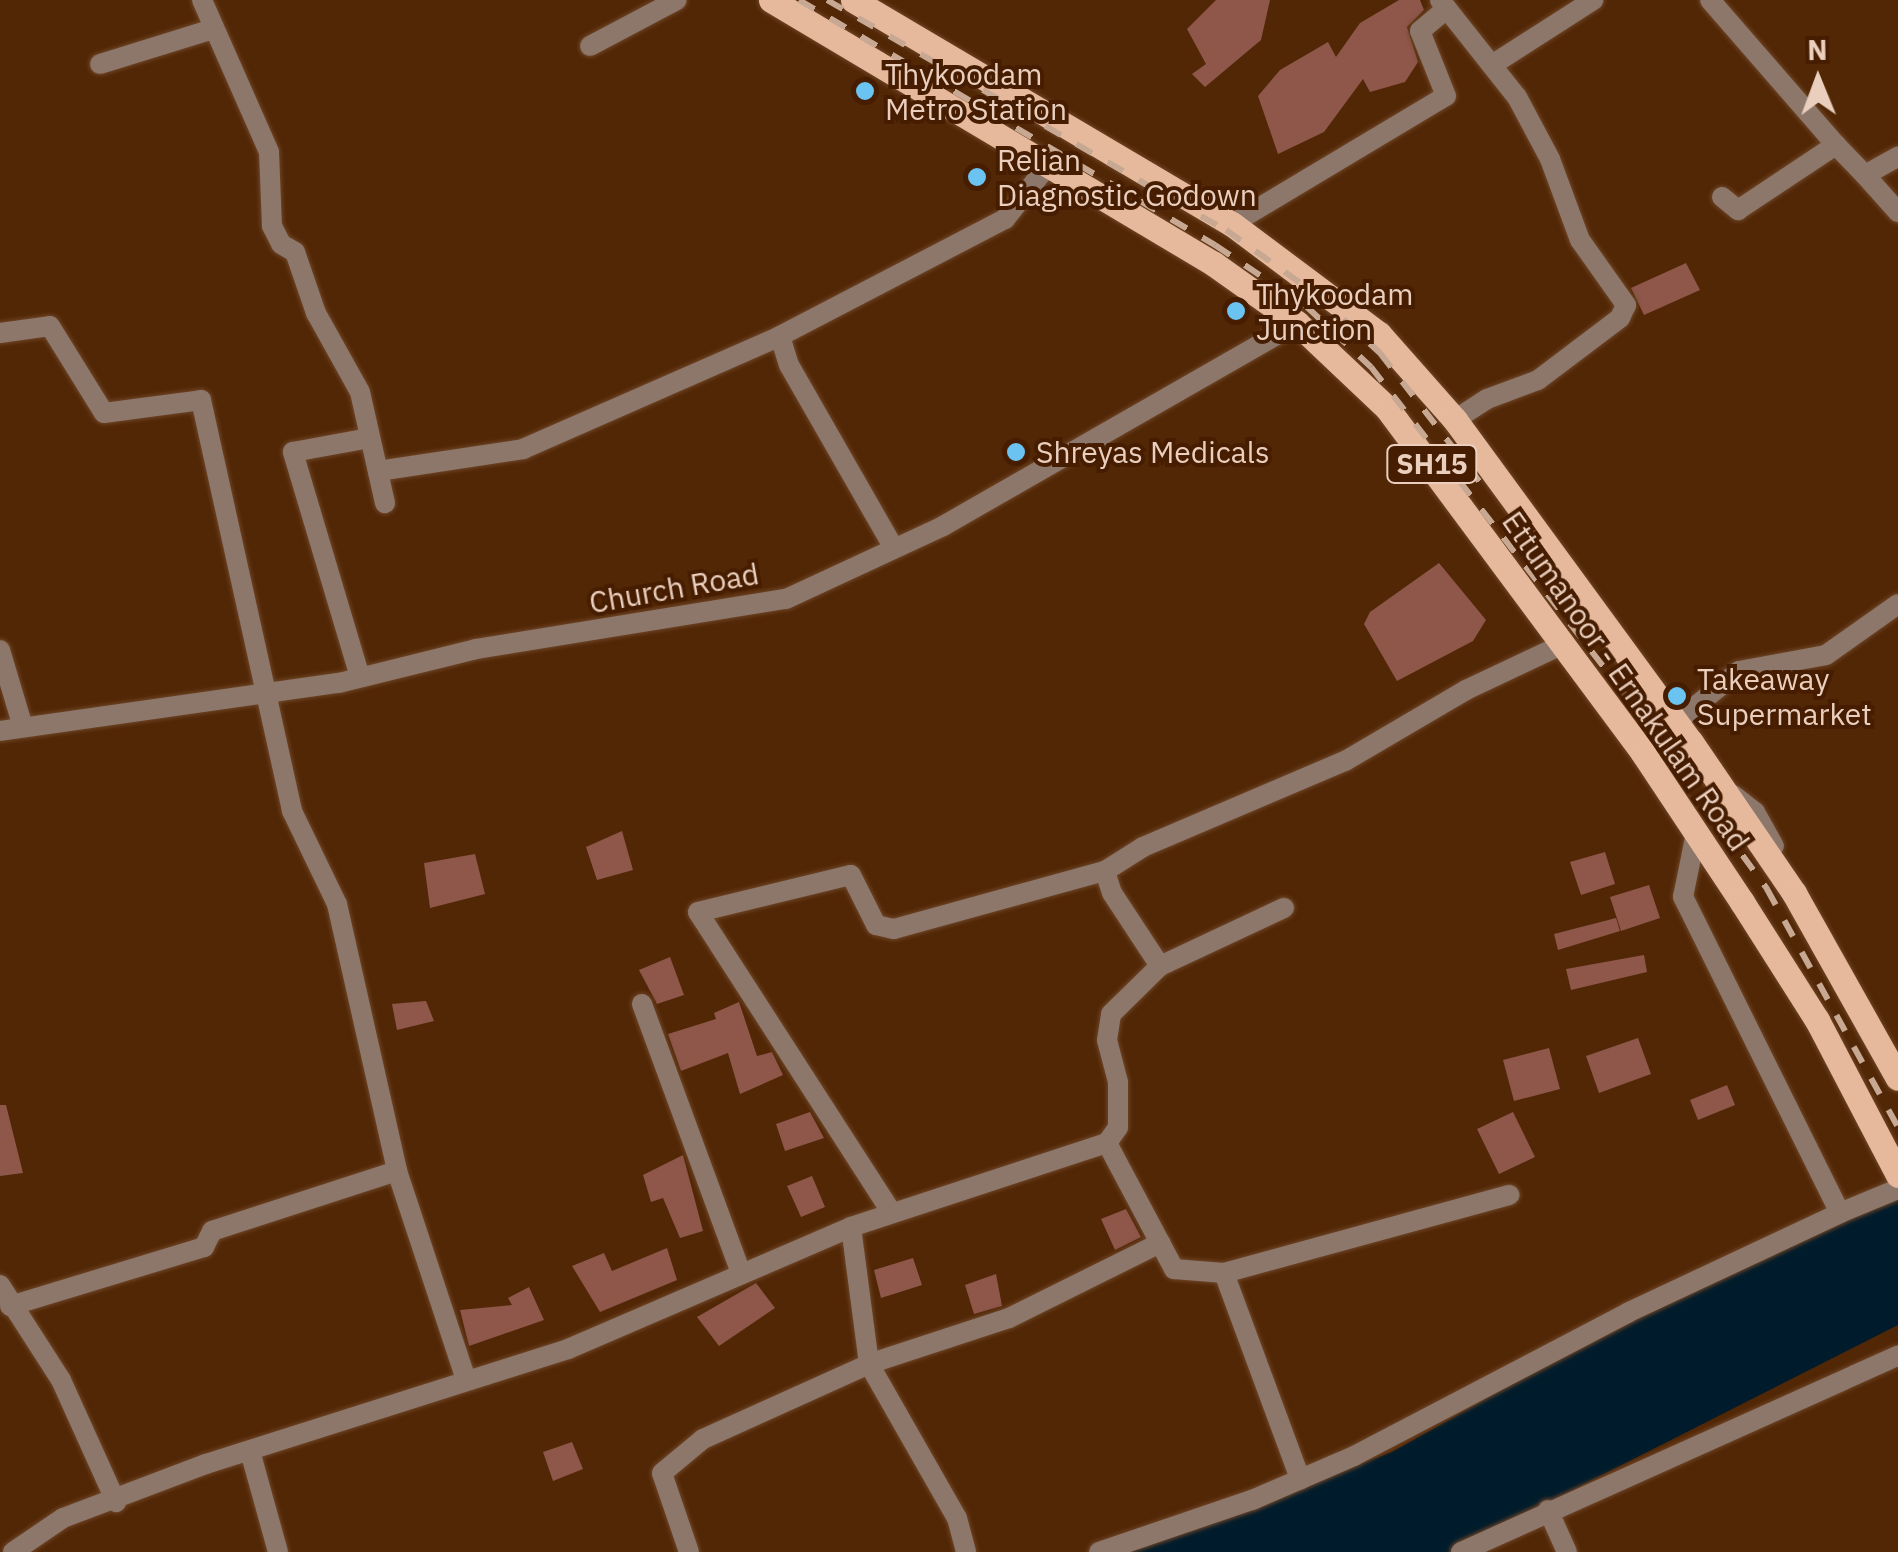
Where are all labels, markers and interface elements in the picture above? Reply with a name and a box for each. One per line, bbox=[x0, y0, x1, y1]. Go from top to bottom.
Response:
north arrow bbox=[1768, 30, 1868, 130]
text: N bbox=[1807, 31, 1828, 68]
place label: Thykoodam Metro Station bbox=[885, 56, 1067, 126]
marker: Thykoodam Metro Station bbox=[854, 80, 876, 102]
place label: Relian Diagnostic Godown bbox=[997, 142, 1257, 212]
marker: Relian Diagnostic Godown bbox=[966, 166, 988, 188]
place label: Thykoodam Junction bbox=[1256, 276, 1413, 346]
marker: Thykoodam Junction bbox=[1225, 300, 1247, 322]
place label: Shreyas Medicals bbox=[1036, 434, 1270, 470]
marker: Shreyas Medicals bbox=[1005, 441, 1027, 463]
road number: SH15 bbox=[1384, 441, 1480, 487]
street label: Ettumanoor - Ernakulam Road bbox=[1495, 504, 1757, 858]
street label: Church Road bbox=[586, 555, 762, 621]
place label: Takeaway Supermarket bbox=[1697, 661, 1872, 732]
marker: Takeaway Supermarket bbox=[1666, 685, 1688, 707]

